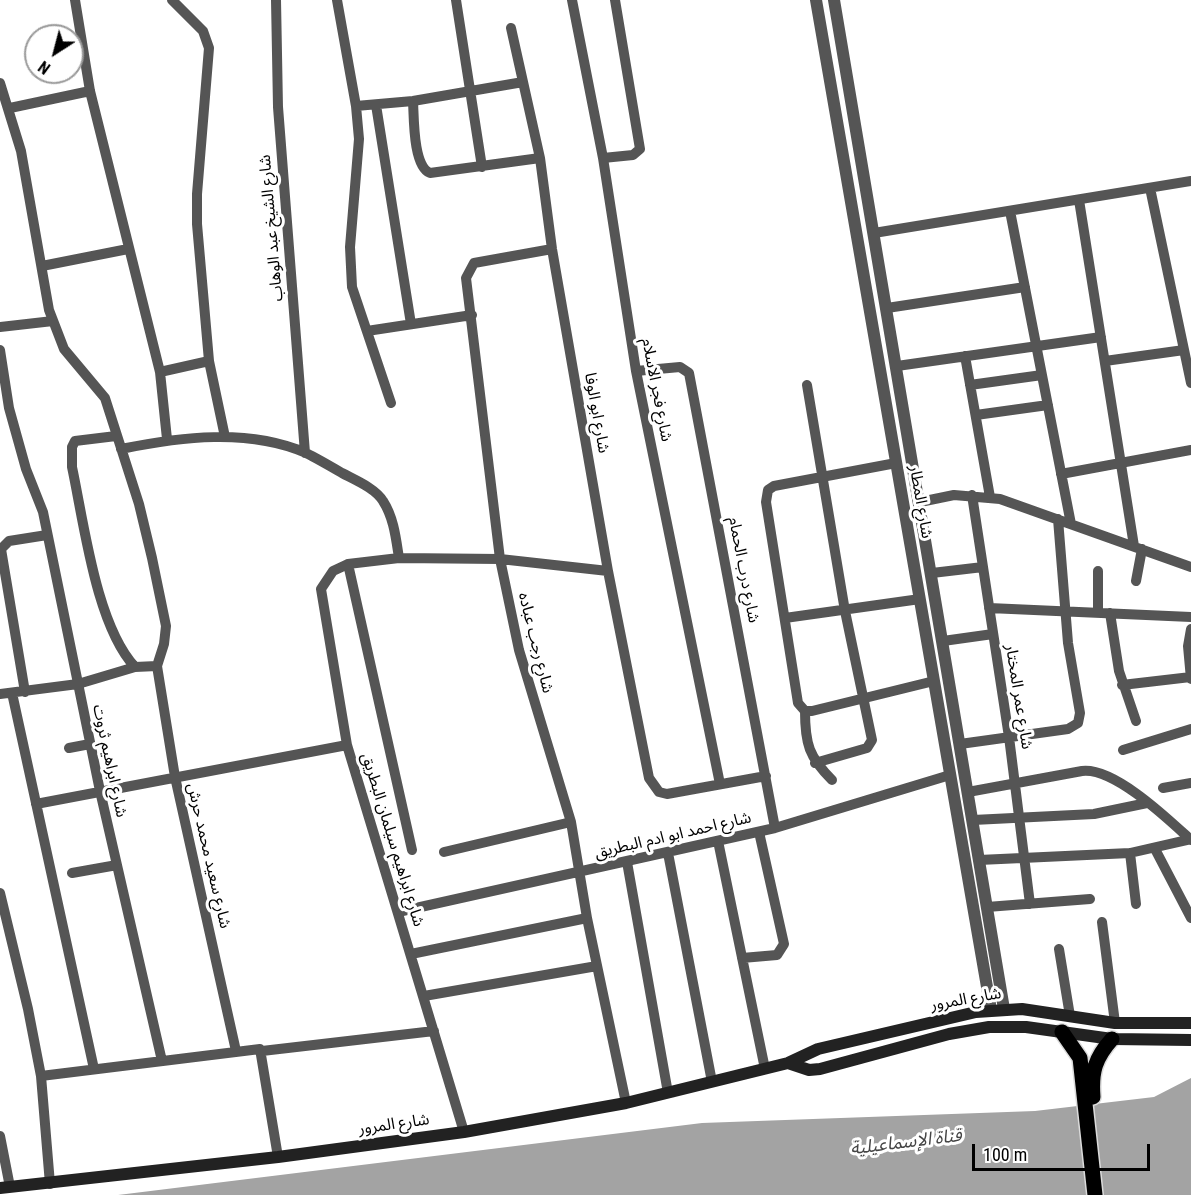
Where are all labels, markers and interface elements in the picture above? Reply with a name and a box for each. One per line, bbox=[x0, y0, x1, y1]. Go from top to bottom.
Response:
north arrow bbox=[24, 24, 84, 84]
text: N bbox=[35, 57, 54, 78]
street label: شارع الشيخ عبد الوهاب bbox=[256, 154, 288, 302]
street label: شارع فجر الاسلام bbox=[637, 337, 675, 443]
street label: شارع ابو الوفا bbox=[579, 371, 613, 455]
street label: شارع المطار bbox=[904, 464, 936, 540]
street label: شارع درب الحمام bbox=[723, 515, 763, 625]
street label: شارع رجب عباده bbox=[513, 591, 557, 695]
street label: شارع عمر المختار bbox=[1000, 643, 1036, 751]
street label: شارع ابراهيم ثروت bbox=[88, 703, 130, 819]
street label: شارع ابراهيم سيلمان البطريق bbox=[356, 751, 428, 929]
street label: شارع سعيد محمد حرش bbox=[182, 781, 234, 931]
street label: شارع احمد ابو ادم البطريق bbox=[593, 809, 753, 863]
street label: شارع المرور bbox=[929, 984, 1003, 1016]
street label: شارع المرور bbox=[357, 1111, 431, 1139]
water label: قناة الإسماعيلية bbox=[849, 1125, 963, 1161]
scale bar bbox=[975, 1132, 1154, 1170]
text: 100 m bbox=[983, 1144, 1027, 1165]

